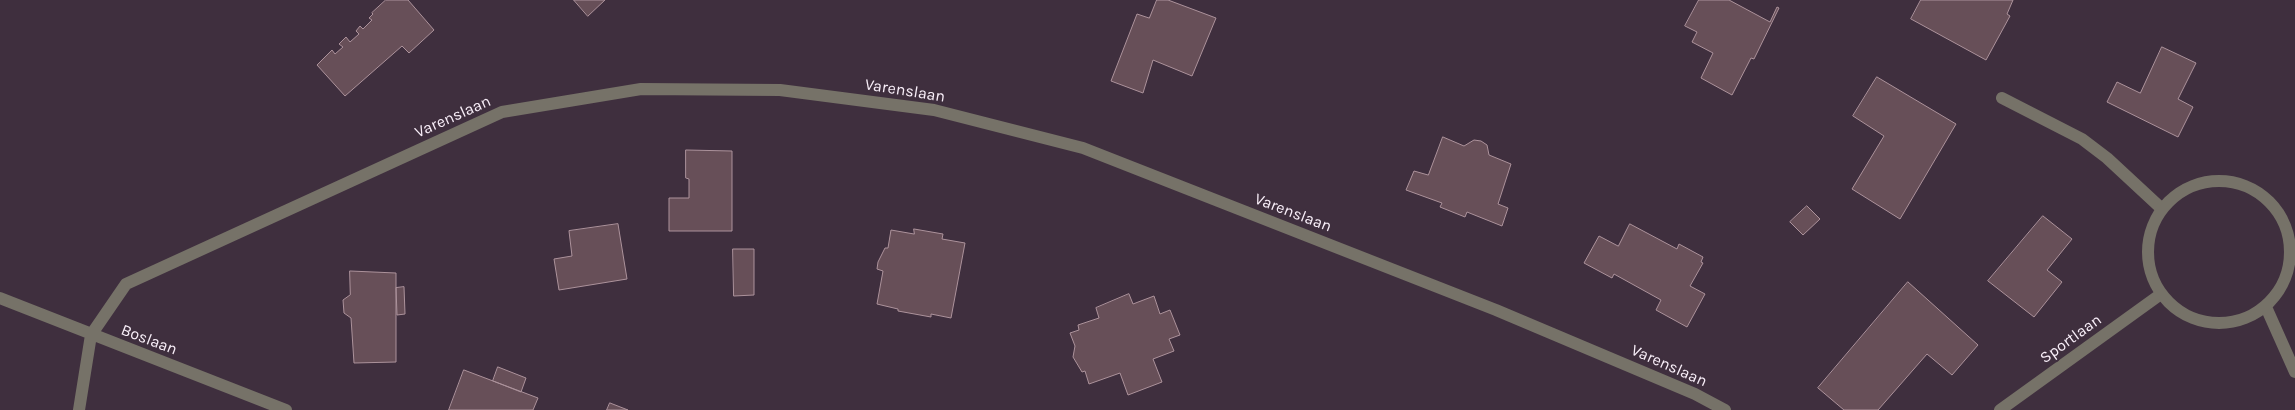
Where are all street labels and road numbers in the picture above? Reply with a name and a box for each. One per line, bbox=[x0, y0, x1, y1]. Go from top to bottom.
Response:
street label: Varenslaan bbox=[863, 75, 947, 107]
street label: Varenslaan bbox=[412, 92, 494, 142]
street label: Varenslaan bbox=[1252, 190, 1334, 236]
street label: Sportlaan bbox=[2037, 310, 2105, 368]
street label: Boslaan bbox=[118, 320, 180, 360]
street label: Varenslaan bbox=[1628, 341, 1710, 391]

